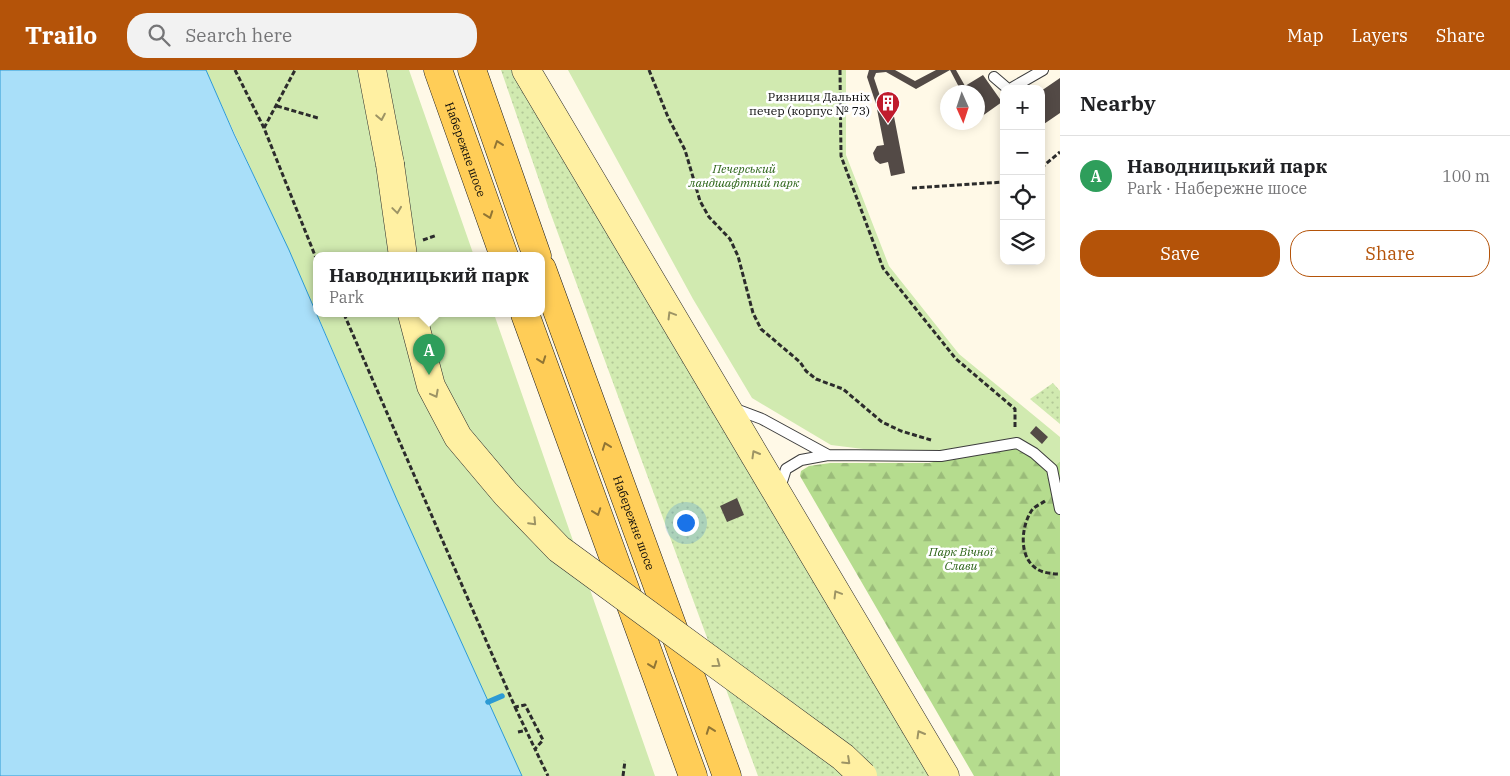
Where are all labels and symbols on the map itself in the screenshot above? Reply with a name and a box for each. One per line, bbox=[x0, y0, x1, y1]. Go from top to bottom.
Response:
north arrow bbox=[940, 85, 985, 130]
place label: Ризниця Дальніх печер (корпус № 73) bbox=[749, 89, 870, 118]
building icon: Ризниця Дальніх печер (корпус № 73) bbox=[875, 90, 901, 124]
street label: Набережне шосе bbox=[442, 100, 490, 199]
one-way arrow bbox=[375, 113, 385, 122]
one-way arrow bbox=[493, 141, 503, 149]
park label: Печерський ландшафтний парк bbox=[688, 161, 800, 190]
one-way arrow bbox=[391, 206, 401, 215]
one-way arrow bbox=[483, 210, 493, 219]
one-way arrow bbox=[667, 311, 677, 320]
pin: A bbox=[413, 334, 445, 375]
one-way arrow bbox=[536, 355, 546, 363]
one-way arrow bbox=[429, 389, 439, 398]
one-way arrow bbox=[602, 442, 612, 451]
one-way arrow bbox=[751, 451, 761, 460]
street label: Набережне шосе bbox=[610, 473, 659, 572]
one-way arrow bbox=[591, 507, 601, 516]
your location bbox=[673, 510, 699, 536]
one-way arrow bbox=[527, 517, 536, 526]
park label: Парк Вічної Слави bbox=[928, 544, 995, 573]
one-way arrow bbox=[834, 591, 844, 600]
one-way arrow bbox=[711, 658, 721, 667]
one-way arrow bbox=[647, 660, 657, 669]
one-way arrow bbox=[706, 726, 716, 735]
one-way arrow bbox=[916, 730, 926, 739]
one-way arrow bbox=[842, 755, 851, 764]

